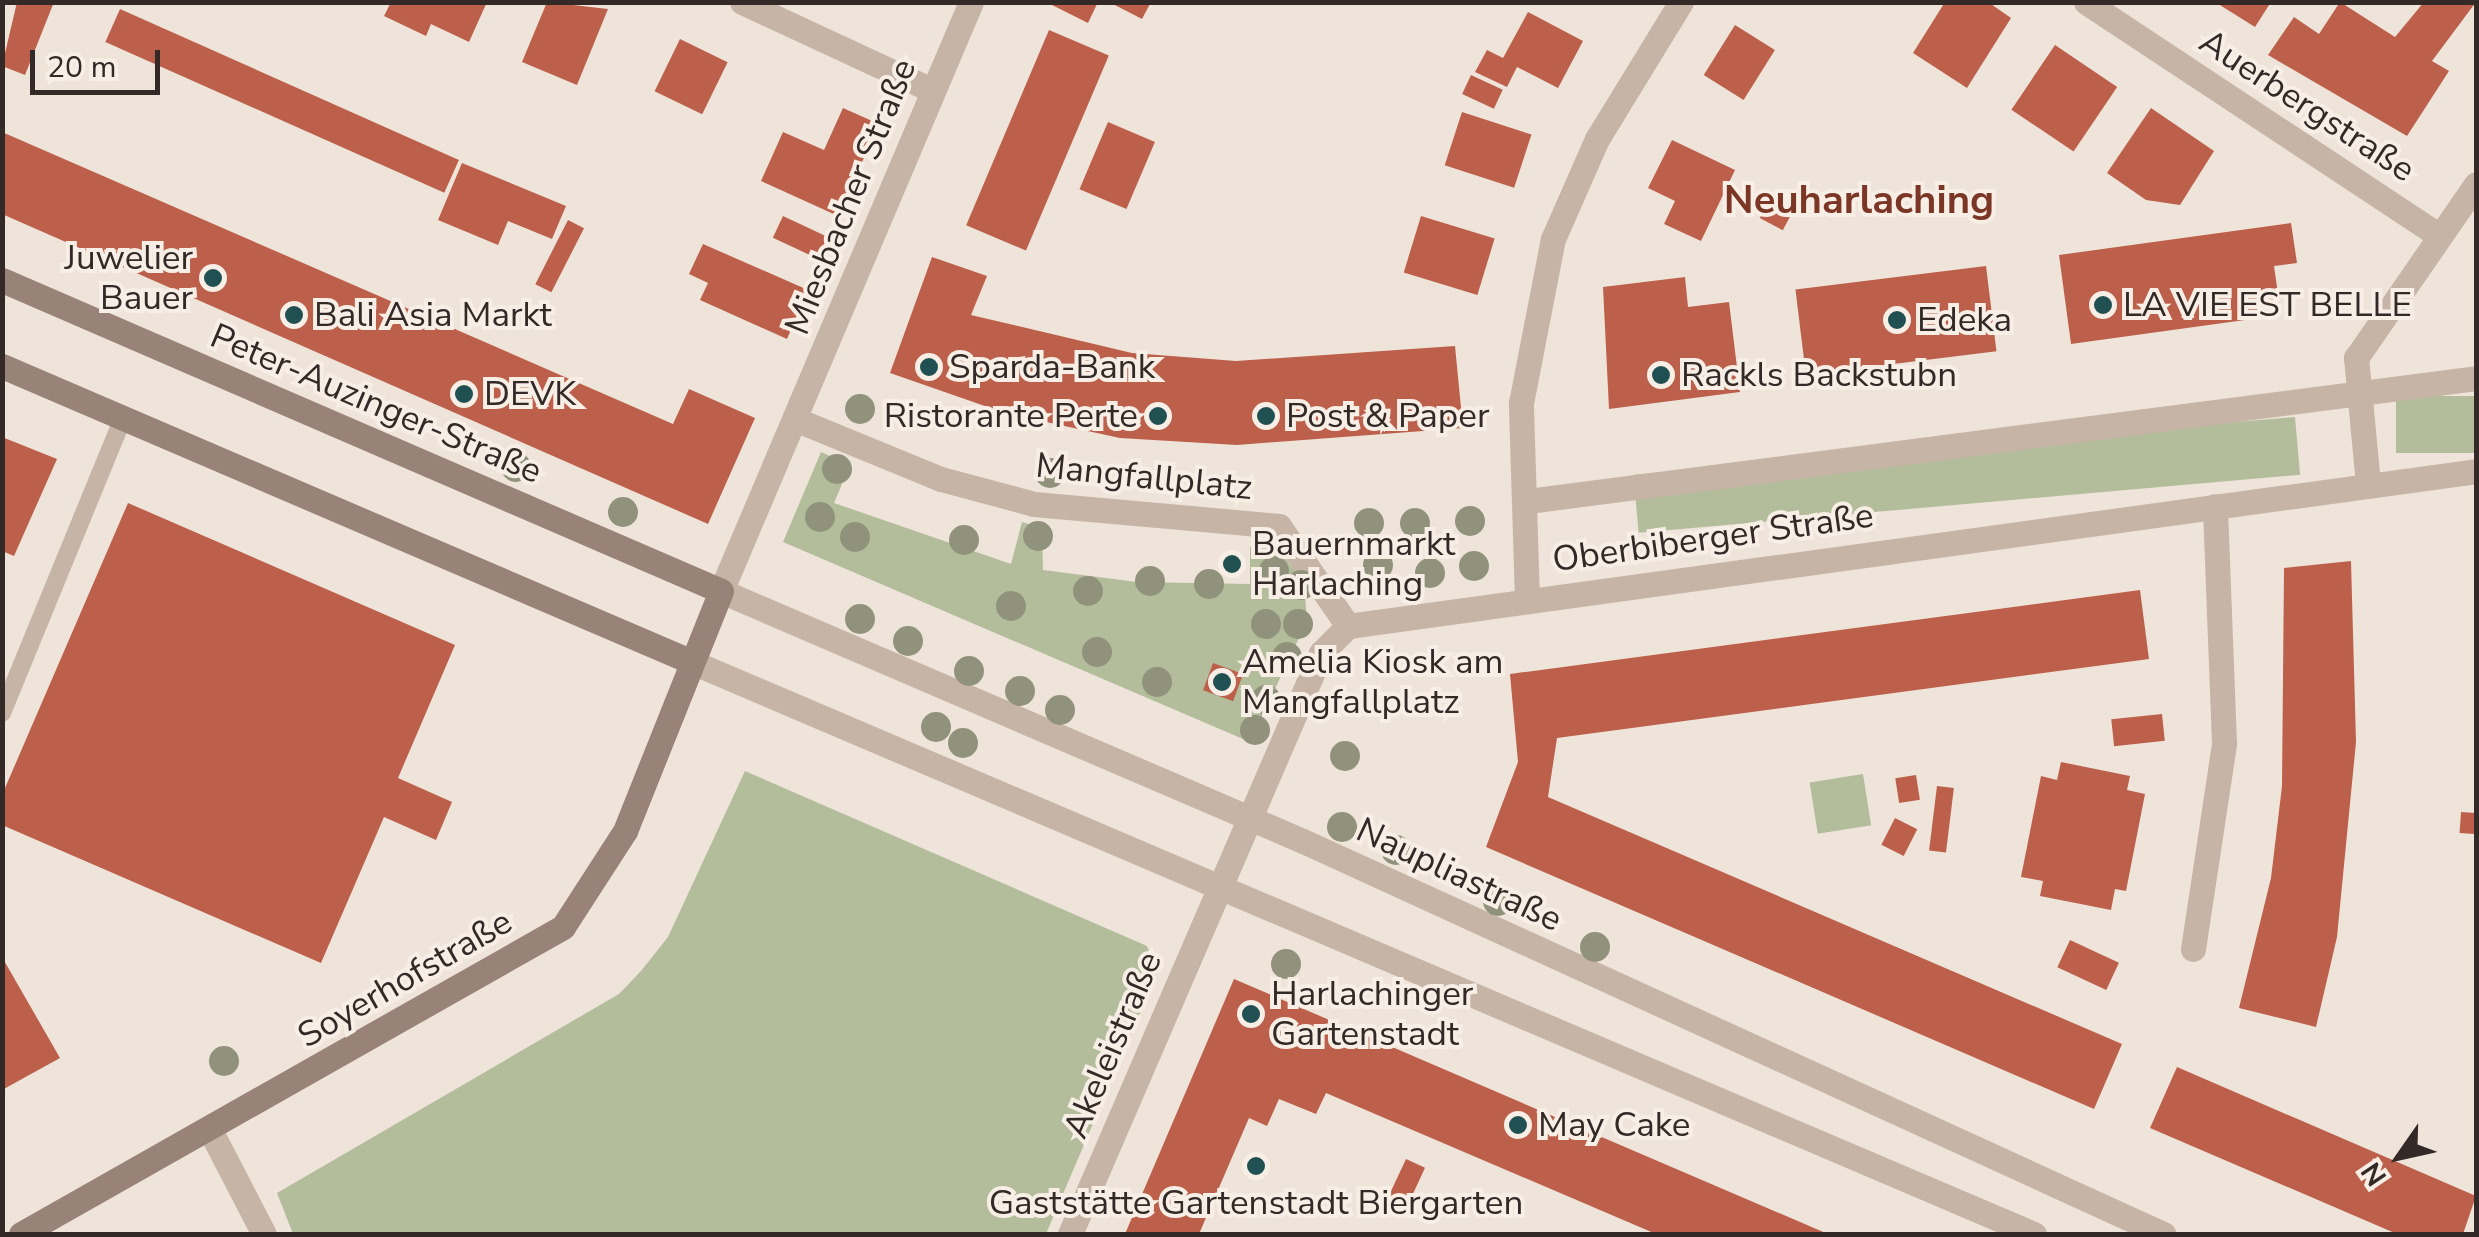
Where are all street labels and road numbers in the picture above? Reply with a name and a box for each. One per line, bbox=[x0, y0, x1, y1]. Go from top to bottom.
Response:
street label: Auerbergstraße bbox=[2192, 21, 2422, 191]
street label: Miesbacher Straße bbox=[777, 53, 925, 341]
street label: Peter-Auzinger-Straße bbox=[204, 315, 548, 493]
street label: Mangfallplatz bbox=[1034, 445, 1254, 509]
street label: Oberbiberger Straße bbox=[1550, 495, 1876, 581]
street label: Naupliastraße bbox=[1350, 809, 1568, 941]
street label: Soyerhofstraße bbox=[290, 901, 520, 1057]
street label: Akeleistraße bbox=[1055, 946, 1171, 1144]

